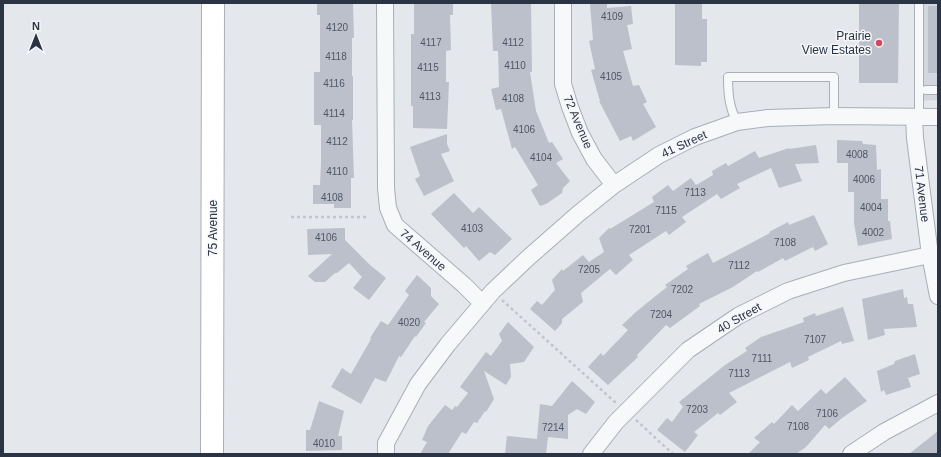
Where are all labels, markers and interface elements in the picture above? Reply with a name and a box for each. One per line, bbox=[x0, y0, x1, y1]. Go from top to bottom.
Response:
house number: 4109 bbox=[601, 11, 624, 22]
north arrow bbox=[16, 16, 56, 56]
text: N bbox=[32, 20, 40, 32]
house number: 4120 bbox=[326, 22, 349, 33]
place label: Prairie View Estates bbox=[802, 29, 871, 57]
house number: 4117 bbox=[420, 37, 442, 48]
house number: 4112 bbox=[502, 37, 524, 48]
marker: Prairie View Estates bbox=[874, 38, 884, 48]
house number: 4118 bbox=[325, 51, 347, 62]
house number: 4110 bbox=[504, 60, 526, 71]
house number: 4115 bbox=[417, 62, 439, 73]
house number: 4105 bbox=[600, 71, 623, 82]
house number: 4116 bbox=[323, 78, 345, 89]
house number: 4113 bbox=[419, 91, 441, 102]
house number: 4108 bbox=[502, 93, 525, 104]
street label: 72 Avenue bbox=[561, 93, 596, 151]
house number: 4114 bbox=[323, 108, 345, 119]
house number: 4106 bbox=[513, 124, 536, 135]
street label: 41 Street bbox=[659, 127, 710, 161]
house number: 4112 bbox=[326, 136, 348, 147]
house number: 4008 bbox=[846, 149, 869, 160]
house number: 4104 bbox=[530, 152, 553, 163]
street label: 71 Avenue bbox=[912, 165, 932, 223]
house number: 4110 bbox=[326, 166, 348, 177]
house number: 4006 bbox=[853, 174, 876, 185]
house number: 7113 bbox=[684, 187, 706, 198]
house number: 4108 bbox=[321, 192, 344, 203]
street label: 75 Avenue bbox=[206, 199, 220, 256]
house number: 4004 bbox=[860, 202, 883, 213]
house number: 7115 bbox=[655, 205, 677, 216]
house number: 4103 bbox=[461, 223, 484, 234]
house number: 7201 bbox=[629, 224, 652, 235]
street label: 74 Avenue bbox=[397, 226, 449, 274]
house number: 4002 bbox=[862, 227, 885, 238]
house number: 4106 bbox=[315, 232, 338, 243]
house number: 7108 bbox=[774, 237, 797, 248]
house number: 7112 bbox=[728, 260, 750, 271]
house number: 7205 bbox=[578, 264, 601, 275]
house number: 7202 bbox=[671, 284, 694, 295]
street label: 40 Street bbox=[714, 299, 764, 336]
house number: 7204 bbox=[650, 309, 673, 320]
house number: 4020 bbox=[398, 317, 421, 328]
house number: 7107 bbox=[804, 334, 827, 345]
house number: 7111 bbox=[752, 353, 773, 364]
house number: 7113 bbox=[728, 368, 750, 379]
house number: 7203 bbox=[686, 404, 709, 415]
house number: 7106 bbox=[816, 408, 839, 419]
house number: 7108 bbox=[787, 421, 810, 432]
house number: 7214 bbox=[542, 422, 565, 433]
house number: 4010 bbox=[313, 438, 336, 449]

